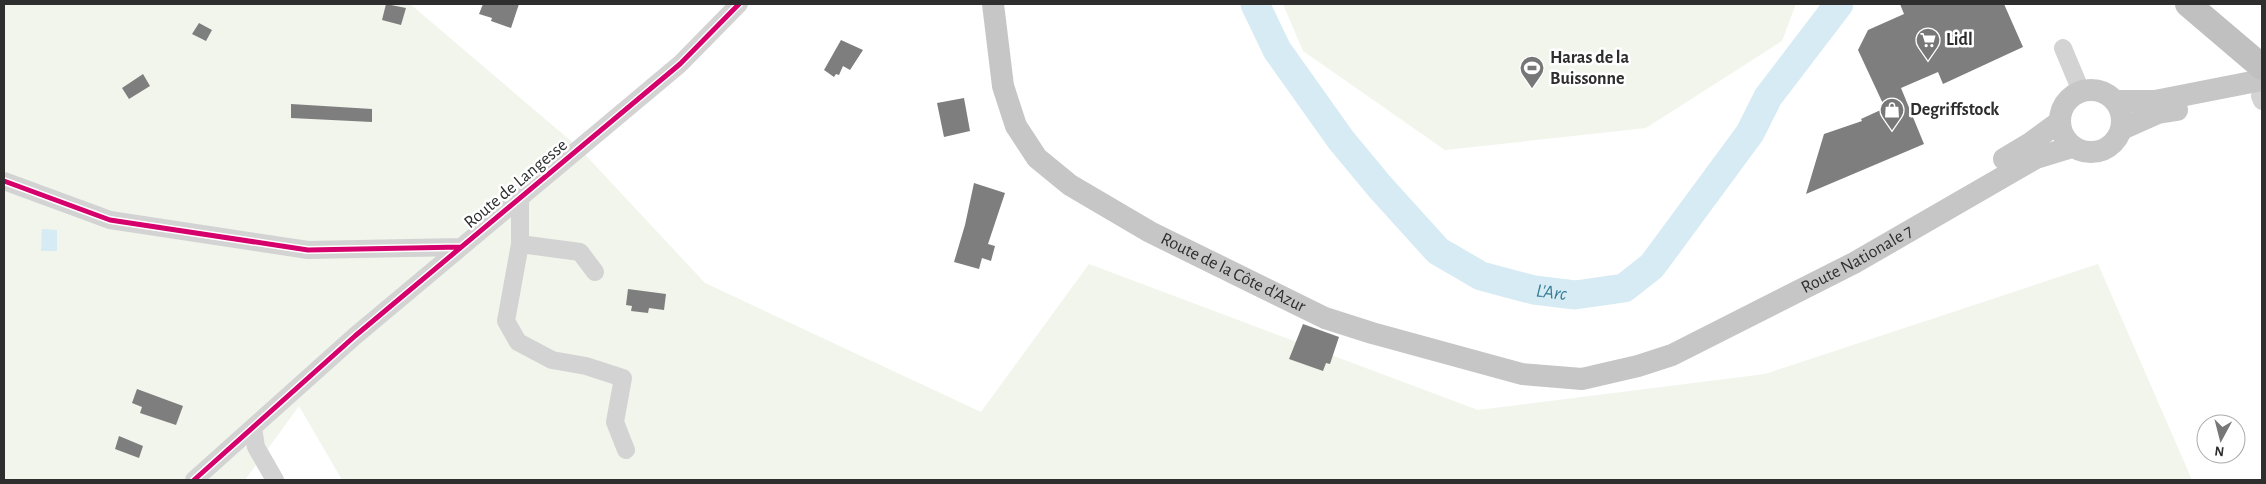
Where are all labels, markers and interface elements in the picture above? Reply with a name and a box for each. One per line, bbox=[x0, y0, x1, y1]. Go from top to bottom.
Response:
supermarket icon: Lidl bbox=[1915, 27, 1941, 61]
place label: Lidl bbox=[1946, 31, 1973, 49]
place label: Haras de la Buissonne bbox=[1550, 49, 1630, 88]
sports icon: Haras de la Buissonne bbox=[1519, 55, 1545, 89]
shop icon: Degriffstock bbox=[1879, 97, 1905, 131]
place label: Degriffstock bbox=[1910, 101, 1999, 119]
street label: Route de Langesse bbox=[461, 136, 571, 232]
street label: Route Nationale 7 bbox=[1799, 222, 1916, 297]
street label: Route de la Côte d'Azur bbox=[1158, 230, 1309, 316]
water label: L'Arc bbox=[1535, 281, 1568, 303]
north arrow bbox=[2196, 414, 2246, 464]
text: N bbox=[2214, 443, 2225, 458]

